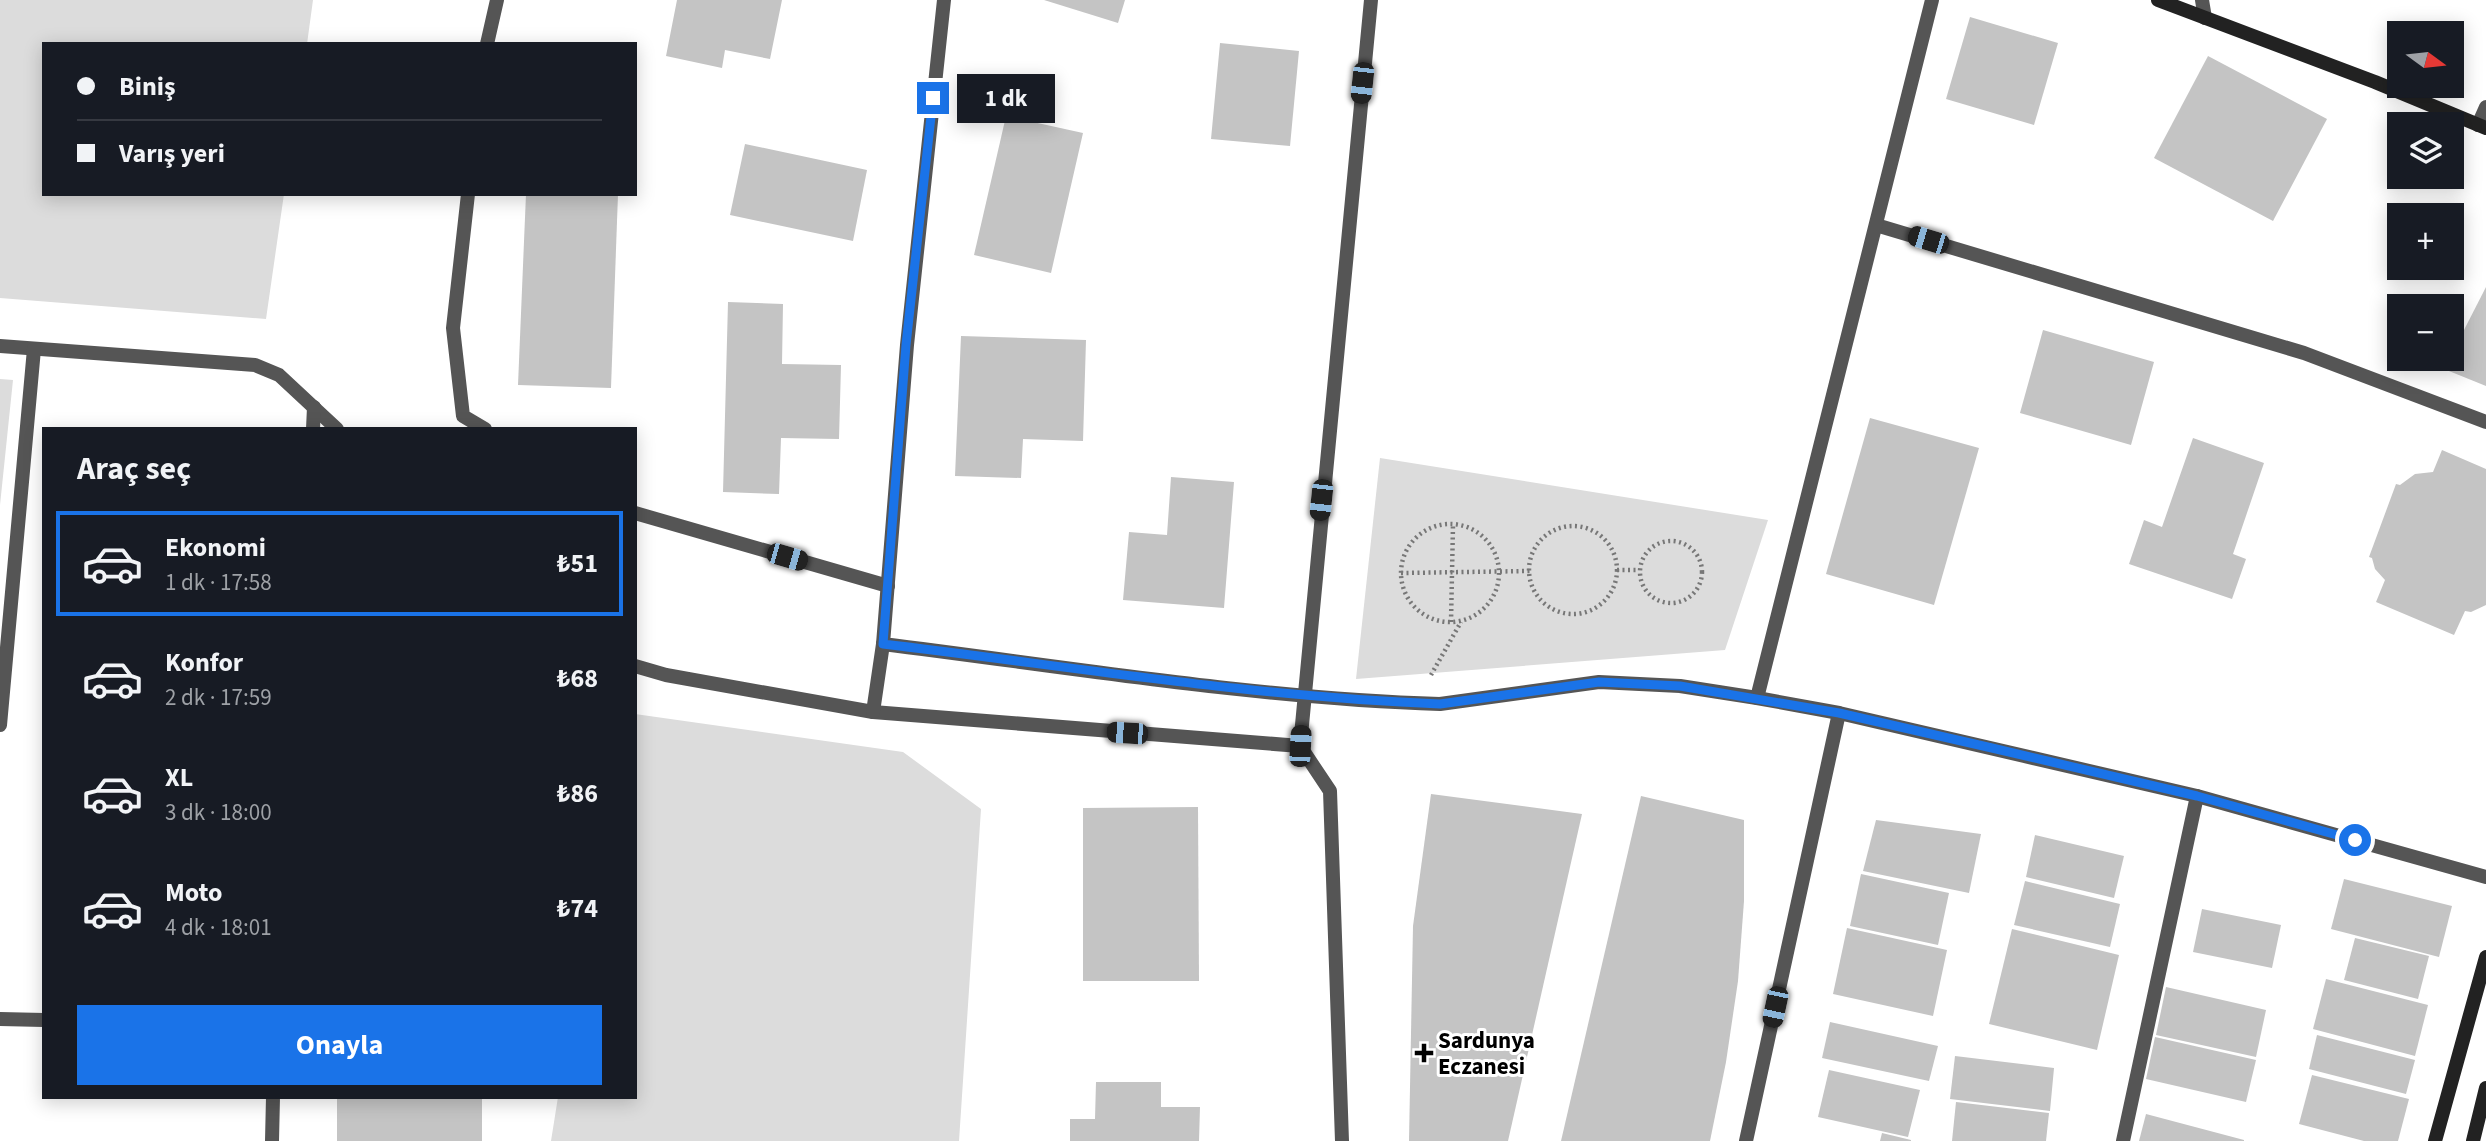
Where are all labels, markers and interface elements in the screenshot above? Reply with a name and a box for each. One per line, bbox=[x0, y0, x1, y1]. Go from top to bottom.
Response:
north arrow bbox=[2387, 21, 2464, 98]
map controls bbox=[2387, 21, 2464, 371]
car bbox=[1350, 61, 1375, 105]
text: Biniş bbox=[119, 68, 175, 105]
callout: 1 dk bbox=[958, 74, 1056, 122]
route end bbox=[917, 82, 949, 114]
text: 1 dk bbox=[985, 82, 1027, 115]
button: layers bbox=[2387, 112, 2464, 189]
text: Varış yeri bbox=[119, 135, 225, 172]
button: + bbox=[2387, 203, 2464, 280]
car bbox=[1905, 224, 1952, 256]
button: − bbox=[2387, 294, 2464, 371]
text: Araç seç bbox=[77, 446, 191, 492]
car bbox=[1309, 478, 1334, 522]
text: Ekonomi bbox=[165, 529, 266, 566]
icon: car bbox=[81, 532, 144, 595]
car bbox=[764, 541, 811, 573]
text: ₺51 bbox=[557, 545, 598, 582]
text: 1 dk · 17:58 bbox=[165, 566, 272, 599]
text: Konfor bbox=[165, 644, 243, 681]
icon: car bbox=[81, 647, 144, 710]
text: ₺68 bbox=[557, 660, 598, 697]
text: 2 dk · 17:59 bbox=[165, 681, 272, 714]
car bbox=[1106, 721, 1149, 745]
car bbox=[1289, 724, 1312, 768]
text: XL bbox=[165, 759, 193, 796]
icon: car bbox=[81, 762, 144, 825]
text: ₺86 bbox=[557, 775, 598, 812]
text: 3 dk · 18:00 bbox=[165, 796, 272, 829]
route start bbox=[2339, 824, 2371, 856]
text: Moto bbox=[165, 874, 222, 911]
icon: car bbox=[81, 877, 144, 940]
text: ₺74 bbox=[557, 890, 598, 927]
text: 4 dk · 18:01 bbox=[165, 911, 272, 944]
car bbox=[1761, 984, 1790, 1030]
button: Onayla bbox=[77, 1005, 602, 1085]
place label: Sardunya Eczanesi bbox=[1438, 1024, 1535, 1083]
marker: Sardunya Eczanesi bbox=[1416, 1045, 1432, 1061]

